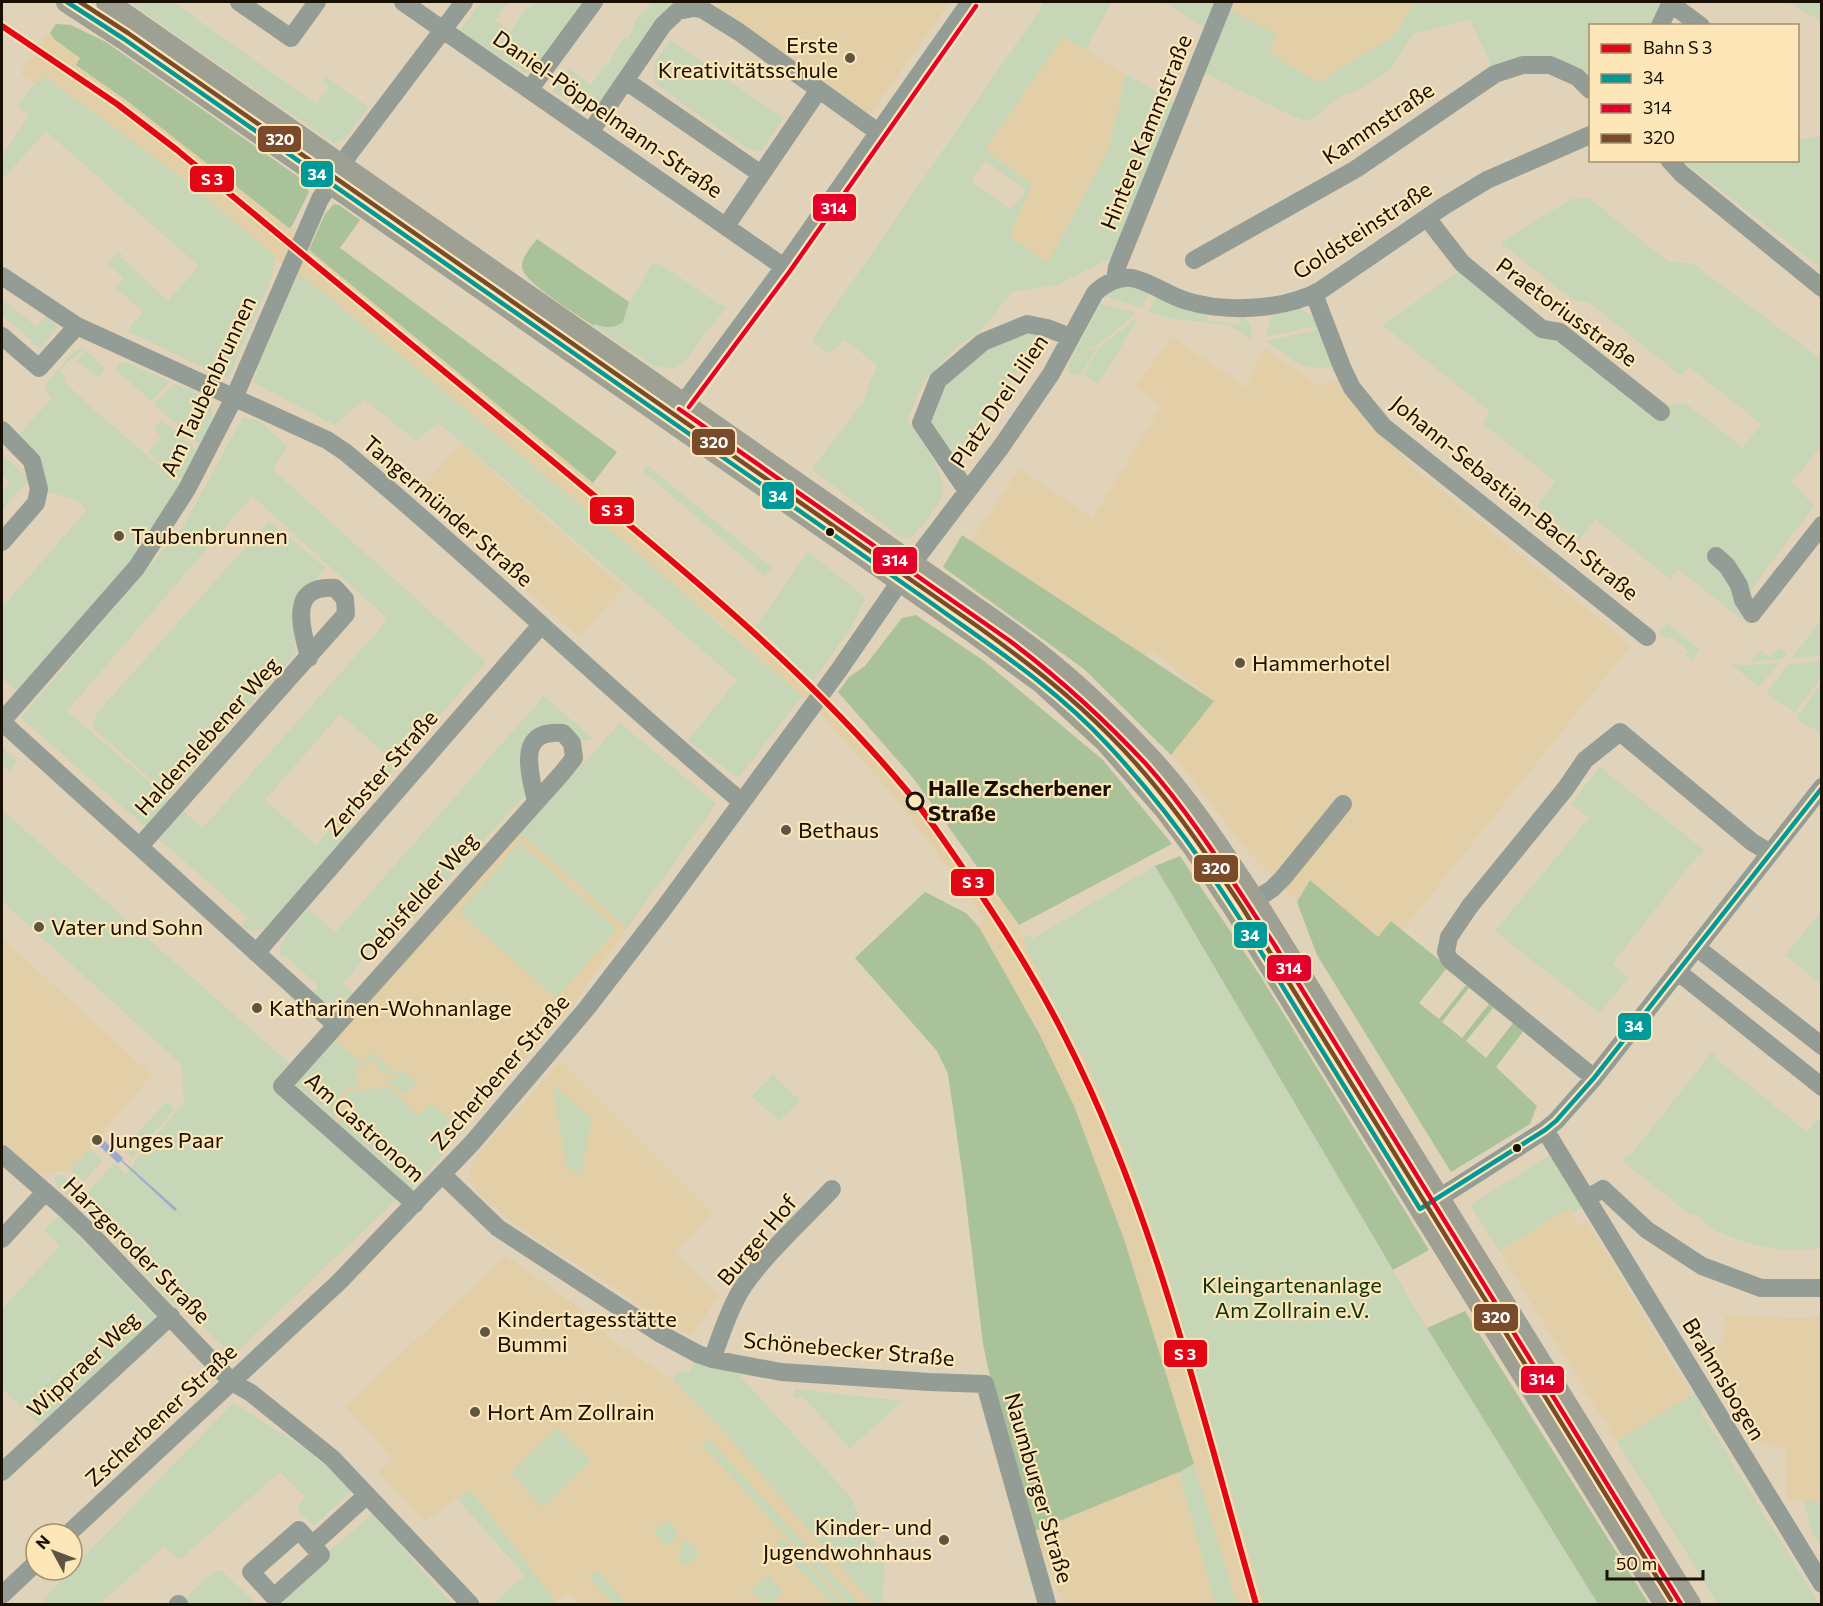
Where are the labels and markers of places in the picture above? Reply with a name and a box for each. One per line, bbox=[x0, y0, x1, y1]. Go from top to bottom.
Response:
place label: Erste Kreativitätsschule bbox=[658, 31, 838, 83]
marker: Erste Kreativitätsschule bbox=[843, 51, 857, 65]
place label: Taubenbrunnen bbox=[131, 522, 288, 549]
unlabelled marker bbox=[824, 526, 836, 538]
marker: Taubenbrunnen bbox=[112, 529, 126, 543]
place label: Hammerhotel bbox=[1252, 649, 1390, 676]
marker: Hammerhotel bbox=[1233, 656, 1247, 670]
place label: Halle Zscherbener Straße bbox=[928, 774, 1111, 826]
marker: Halle Zscherbener Straße bbox=[906, 792, 924, 810]
place label: Bethaus bbox=[798, 816, 879, 843]
marker: Bethaus bbox=[779, 823, 793, 837]
place label: Vater und Sohn bbox=[51, 913, 203, 940]
marker: Vater und Sohn bbox=[32, 920, 46, 934]
place label: Katharinen-Wohnanlage bbox=[269, 994, 512, 1021]
marker: Katharinen-Wohnanlage bbox=[250, 1001, 264, 1015]
place label: Junges Paar bbox=[109, 1126, 224, 1153]
marker: Junges Paar bbox=[90, 1133, 104, 1147]
unlabelled marker bbox=[1511, 1142, 1523, 1154]
place label: Kindertagesstätte Bummi bbox=[497, 1305, 677, 1357]
marker: Kindertagesstätte Bummi bbox=[478, 1325, 492, 1339]
place label: Hort Am Zollrain bbox=[487, 1398, 655, 1425]
marker: Hort Am Zollrain bbox=[468, 1405, 482, 1419]
place label: Kinder- und Jugendwohnhaus bbox=[763, 1513, 932, 1565]
marker: Kinder- und Jugendwohnhaus bbox=[937, 1533, 951, 1547]

